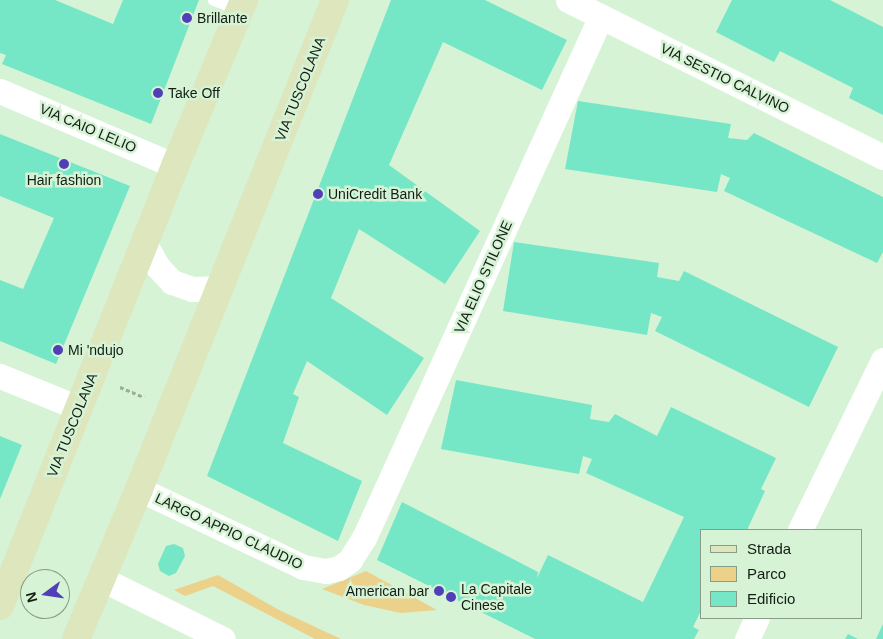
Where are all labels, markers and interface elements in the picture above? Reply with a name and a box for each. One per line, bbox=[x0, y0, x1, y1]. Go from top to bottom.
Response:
place label: Brillante bbox=[197, 10, 248, 26]
marker: Brillante bbox=[181, 12, 193, 24]
street label: VIA TUSCOLANA bbox=[271, 34, 329, 144]
street label: VIA SESTIO CALVINO bbox=[657, 39, 793, 117]
place label: Take Off bbox=[168, 85, 220, 101]
marker: Take Off bbox=[152, 87, 164, 99]
street label: VIA CAIO LELIO bbox=[37, 100, 139, 156]
marker: Hair fashion bbox=[58, 158, 70, 170]
place label: Hair fashion bbox=[27, 172, 101, 188]
place label: UniCredit Bank bbox=[328, 186, 422, 202]
marker: UniCredit Bank bbox=[312, 188, 324, 200]
street label: VIA ELIO STILONE bbox=[450, 218, 516, 336]
place label: Mi 'ndujo bbox=[68, 342, 124, 358]
marker: Mi 'ndujo bbox=[52, 344, 64, 356]
street label: VIA TUSCOLANA bbox=[43, 370, 101, 480]
street label: LARGO APPIO CLAUDIO bbox=[152, 489, 306, 573]
legend bbox=[700, 529, 863, 619]
text: Strada bbox=[747, 540, 791, 557]
text: Parco bbox=[747, 565, 786, 582]
north arrow bbox=[20, 569, 70, 619]
place label: La Capitale Cinese bbox=[461, 581, 532, 614]
place label: American bar bbox=[346, 583, 429, 599]
marker: American bar bbox=[433, 585, 445, 597]
text: Edificio bbox=[747, 590, 795, 607]
text: N bbox=[22, 591, 40, 604]
marker: La Capitale Cinese bbox=[445, 591, 457, 603]

